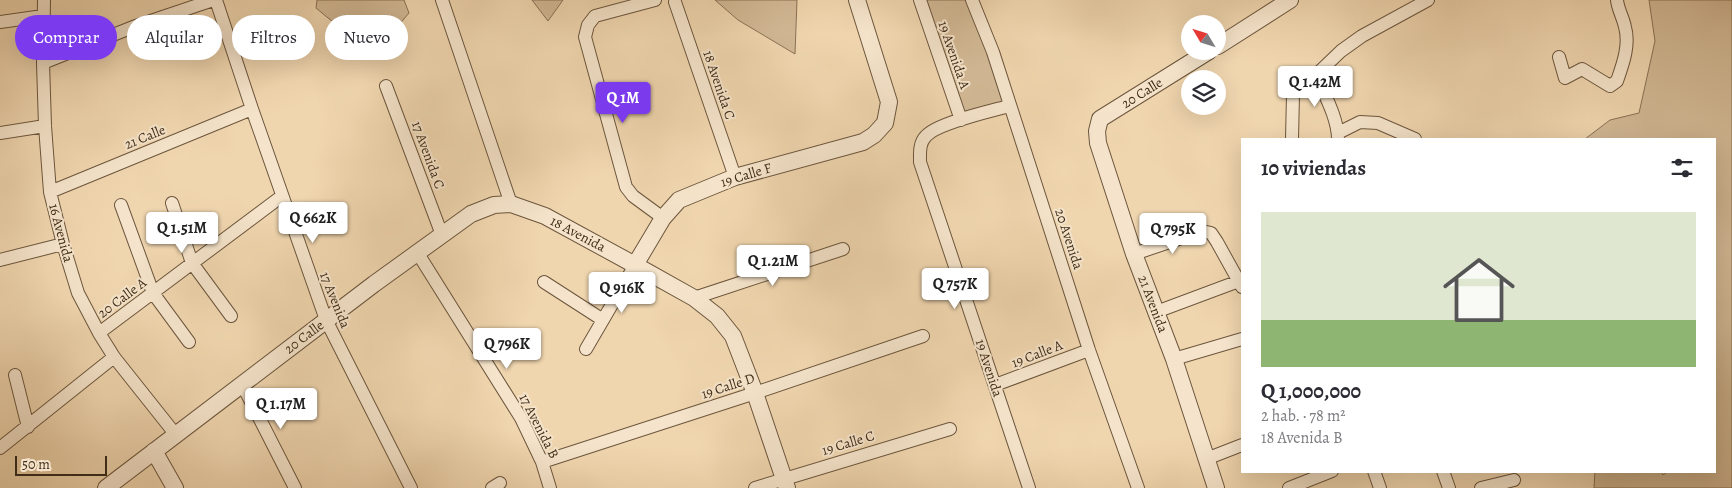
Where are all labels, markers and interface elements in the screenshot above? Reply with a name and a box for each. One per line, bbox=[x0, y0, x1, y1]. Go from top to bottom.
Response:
chip: Comprar bbox=[15, 15, 117, 60]
chip: Alquilar bbox=[127, 15, 222, 60]
chip: Filtros bbox=[232, 15, 315, 60]
chip: Nuevo bbox=[325, 15, 408, 60]
north arrow bbox=[1181, 15, 1226, 60]
map controls bbox=[1181, 15, 1226, 115]
street label: 19 Avenida A bbox=[934, 18, 975, 92]
street label: 18 Avenida C bbox=[698, 48, 740, 122]
pin: Q 1.42M bbox=[1269, 66, 1361, 108]
button: layers bbox=[1181, 70, 1226, 115]
text: Q 1.42M bbox=[1289, 71, 1341, 93]
street label: 20 Calle bbox=[1118, 73, 1166, 113]
pin: Q 1M bbox=[593, 82, 653, 124]
text: Q 1M bbox=[607, 87, 639, 109]
street label: 17 Avenida C bbox=[407, 118, 449, 192]
street label: 21 Calle bbox=[122, 120, 168, 154]
text: 10 viviendas bbox=[1261, 154, 1366, 182]
icon: filters bbox=[1668, 154, 1696, 182]
street label: 19 Calle F bbox=[718, 158, 774, 192]
street label: 16 Avenida bbox=[44, 202, 78, 265]
pin: Q 662K bbox=[272, 202, 354, 244]
street label: 20 Avenida bbox=[1050, 206, 1088, 272]
text: Q 662K bbox=[290, 207, 336, 229]
street label: 18 Avenida bbox=[547, 211, 609, 257]
pin: Q 1.51M bbox=[136, 212, 228, 254]
pin: Q 795K bbox=[1132, 212, 1214, 255]
text: Q 1.51M bbox=[157, 217, 207, 239]
text: Q 795K bbox=[1150, 218, 1196, 240]
pin: Q 1.21M bbox=[727, 244, 819, 287]
icon: home bbox=[1434, 245, 1524, 335]
text: Q 1.21M bbox=[748, 250, 798, 272]
pin: Q 757K bbox=[914, 268, 996, 310]
street label: 17 Avenida bbox=[315, 269, 355, 331]
pin: Q 916K bbox=[581, 272, 663, 314]
street label: 20 Calle A bbox=[94, 273, 151, 323]
text: Q 757K bbox=[933, 273, 977, 295]
street label: 21 Avenida bbox=[1133, 273, 1173, 336]
text: Q 916K bbox=[600, 277, 644, 299]
street label: 20 Calle bbox=[280, 316, 328, 358]
pin: Q 796K bbox=[466, 328, 548, 370]
text: Q 796K bbox=[484, 333, 530, 355]
street label: 19 Calle A bbox=[1009, 335, 1066, 372]
street label: 19 Avenida bbox=[971, 337, 1007, 400]
street label: 19 Calle D bbox=[699, 368, 757, 404]
text: Q 1,000,000 bbox=[1261, 377, 1361, 405]
pin: Q 1.17M bbox=[235, 388, 327, 430]
street label: 17 Avenida B bbox=[515, 390, 563, 462]
text: Q 1.17M bbox=[256, 393, 306, 415]
text: 2 hab. · 78 m² bbox=[1261, 405, 1346, 427]
street label: 19 Calle C bbox=[819, 426, 877, 460]
text: 18 Avenida B bbox=[1261, 427, 1343, 449]
scale bar bbox=[15, 453, 108, 476]
text: 50 m bbox=[22, 455, 50, 474]

